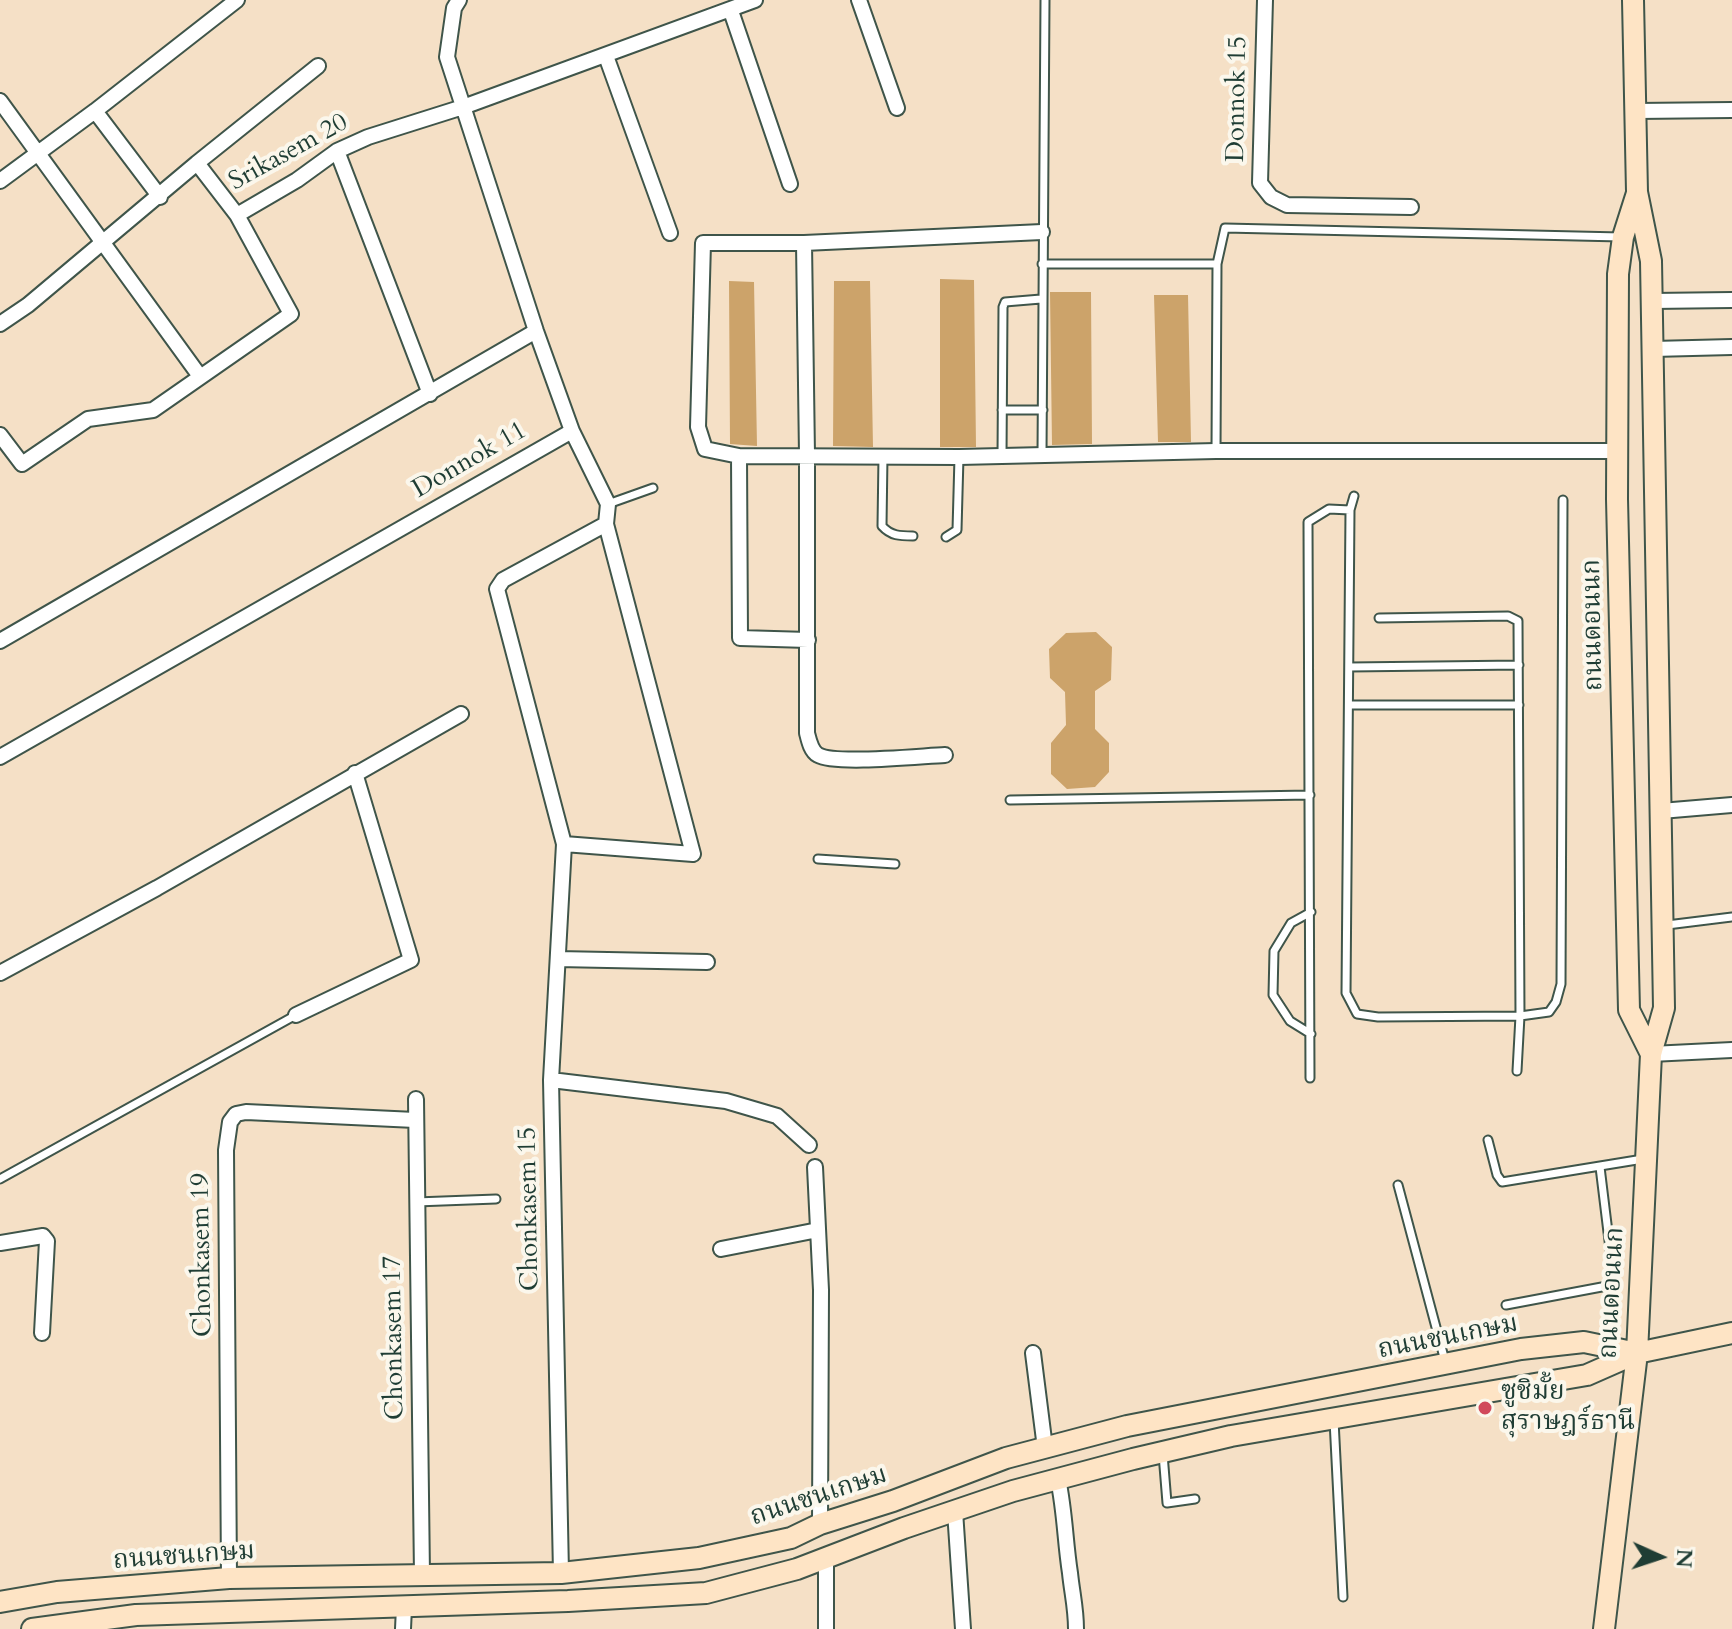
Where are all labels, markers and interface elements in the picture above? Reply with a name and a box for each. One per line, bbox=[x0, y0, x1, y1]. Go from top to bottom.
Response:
street label: Donnok 15 bbox=[1221, 36, 1255, 162]
street label: Srikasem 20 bbox=[224, 108, 354, 198]
street label: Donnok 11 bbox=[408, 416, 532, 506]
street label: ถนนดอนนก bbox=[1577, 559, 1611, 691]
street label: Chonkasem 15 bbox=[513, 1127, 547, 1291]
street label: Chonkasem 19 bbox=[186, 1173, 220, 1337]
street label: ถนนดอนนก bbox=[1594, 1226, 1632, 1360]
street label: Chonkasem 17 bbox=[378, 1256, 412, 1420]
street label: ถนนชนเกษม bbox=[1375, 1309, 1521, 1367]
place label: ซูชิมั้ย สุราษฎร์ธานี bbox=[1501, 1377, 1635, 1438]
marker: ซูชิมั้ย สุราษฎร์ธานี bbox=[1476, 1399, 1494, 1417]
street label: ถนนชนเกษม bbox=[747, 1460, 891, 1534]
north arrow bbox=[1620, 1517, 1700, 1597]
street label: ถนนชนเกษม bbox=[112, 1536, 256, 1578]
text: N bbox=[1668, 1548, 1699, 1569]

